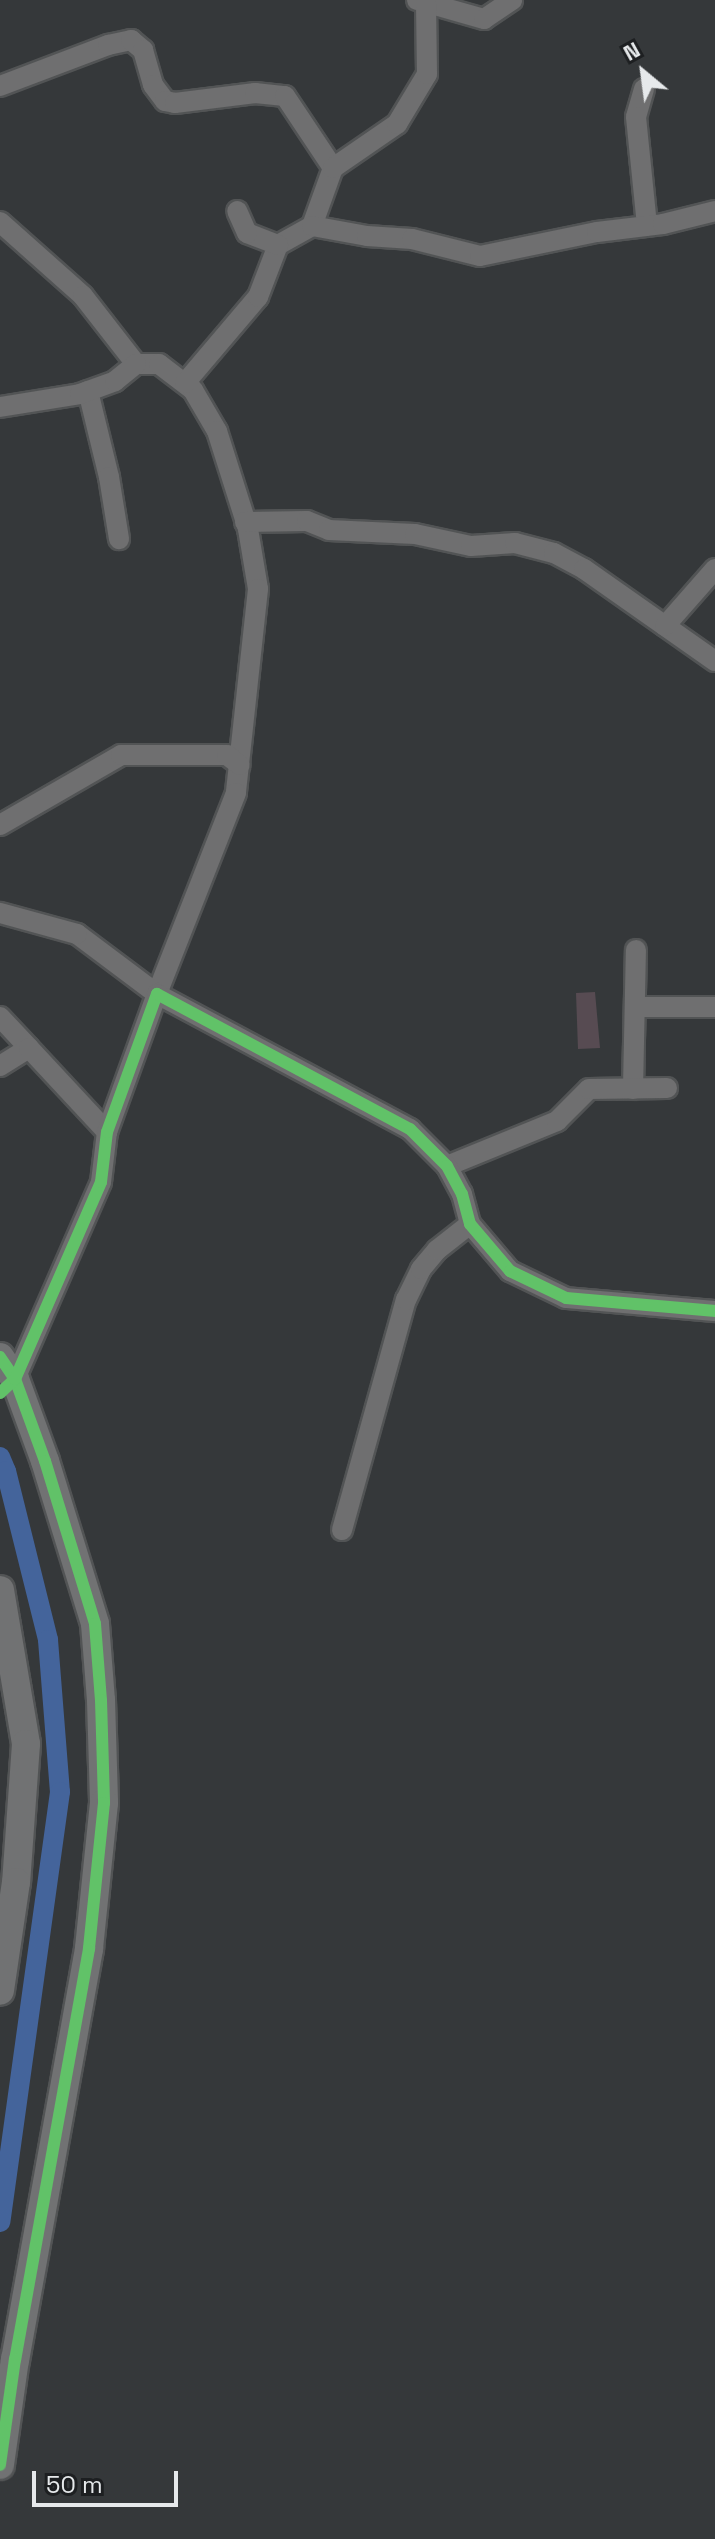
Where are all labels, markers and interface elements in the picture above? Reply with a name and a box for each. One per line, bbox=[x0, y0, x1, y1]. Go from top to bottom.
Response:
north arrow bbox=[603, 32, 683, 112]
text: N bbox=[618, 35, 645, 67]
scale bar bbox=[36, 2455, 182, 2505]
text: 50 m bbox=[46, 2469, 103, 2500]

